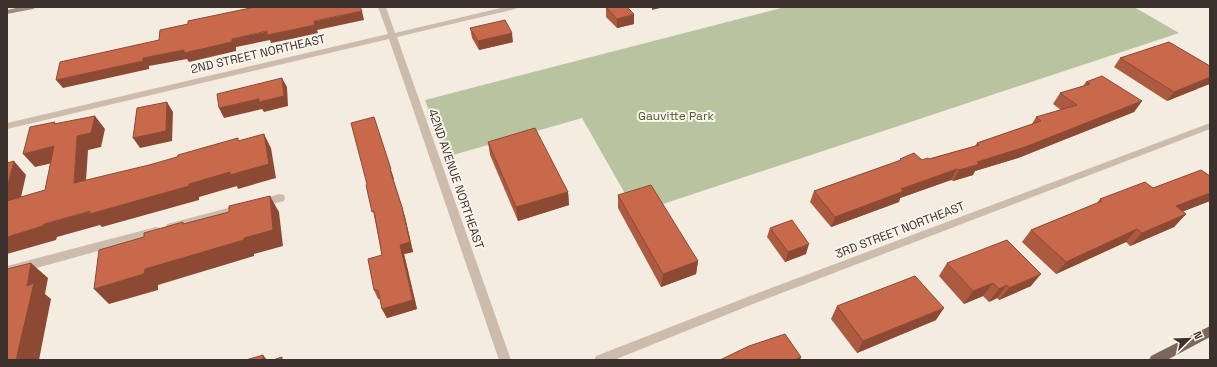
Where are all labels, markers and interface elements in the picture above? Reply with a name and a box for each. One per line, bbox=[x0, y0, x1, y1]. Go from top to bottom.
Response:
street label: 2ND STREET NORTHEAST bbox=[189, 31, 327, 77]
street label: 42ND AVENUE NORTHEAST bbox=[424, 107, 488, 251]
park label: Gauvitte Park bbox=[638, 108, 715, 124]
street label: 3RD STREET NORTHEAST bbox=[833, 198, 967, 262]
north arrow bbox=[1169, 319, 1209, 359]
text: N bbox=[1190, 329, 1206, 341]

